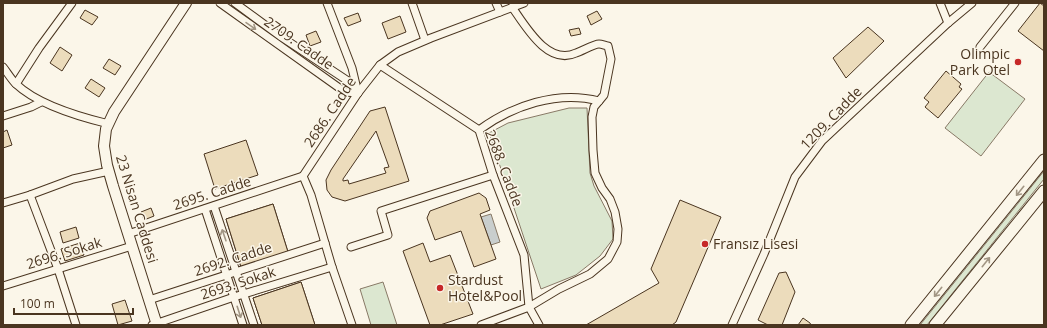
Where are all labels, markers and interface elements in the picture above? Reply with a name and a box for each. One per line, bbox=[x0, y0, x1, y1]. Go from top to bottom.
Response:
street label: 2709. Cadde bbox=[261, 12, 338, 74]
one-way arrow bbox=[246, 22, 257, 30]
place label: Olimpic Park Otel bbox=[950, 44, 1010, 79]
marker: Olimpic Park Otel bbox=[1013, 57, 1023, 67]
street label: 2686. Cadde bbox=[299, 73, 360, 151]
street label: 1209. Cadde bbox=[796, 82, 866, 153]
street label: 2688. Cadde bbox=[481, 127, 528, 209]
street label: 23 Nisan Caddesi bbox=[112, 152, 163, 265]
street label: 2695. Cadde bbox=[170, 171, 253, 214]
one-way arrow bbox=[1015, 185, 1024, 196]
one-way arrow bbox=[220, 229, 227, 242]
street label: 2696. Sokak bbox=[24, 232, 104, 273]
place label: Fransız Lisesi bbox=[713, 234, 798, 253]
street label: 2692. Cadde bbox=[191, 237, 274, 280]
marker: Fransız Lisesi bbox=[700, 239, 710, 249]
one-way arrow bbox=[982, 257, 991, 268]
street label: 2693. Sokak bbox=[198, 261, 278, 304]
place label: Stardust Hotel&Pool bbox=[448, 270, 522, 305]
marker: Stardust Hotel&Pool bbox=[435, 283, 445, 293]
one-way arrow bbox=[934, 286, 943, 297]
scale bar bbox=[14, 290, 133, 316]
text: 100 m bbox=[20, 295, 55, 312]
one-way arrow bbox=[236, 305, 243, 318]

